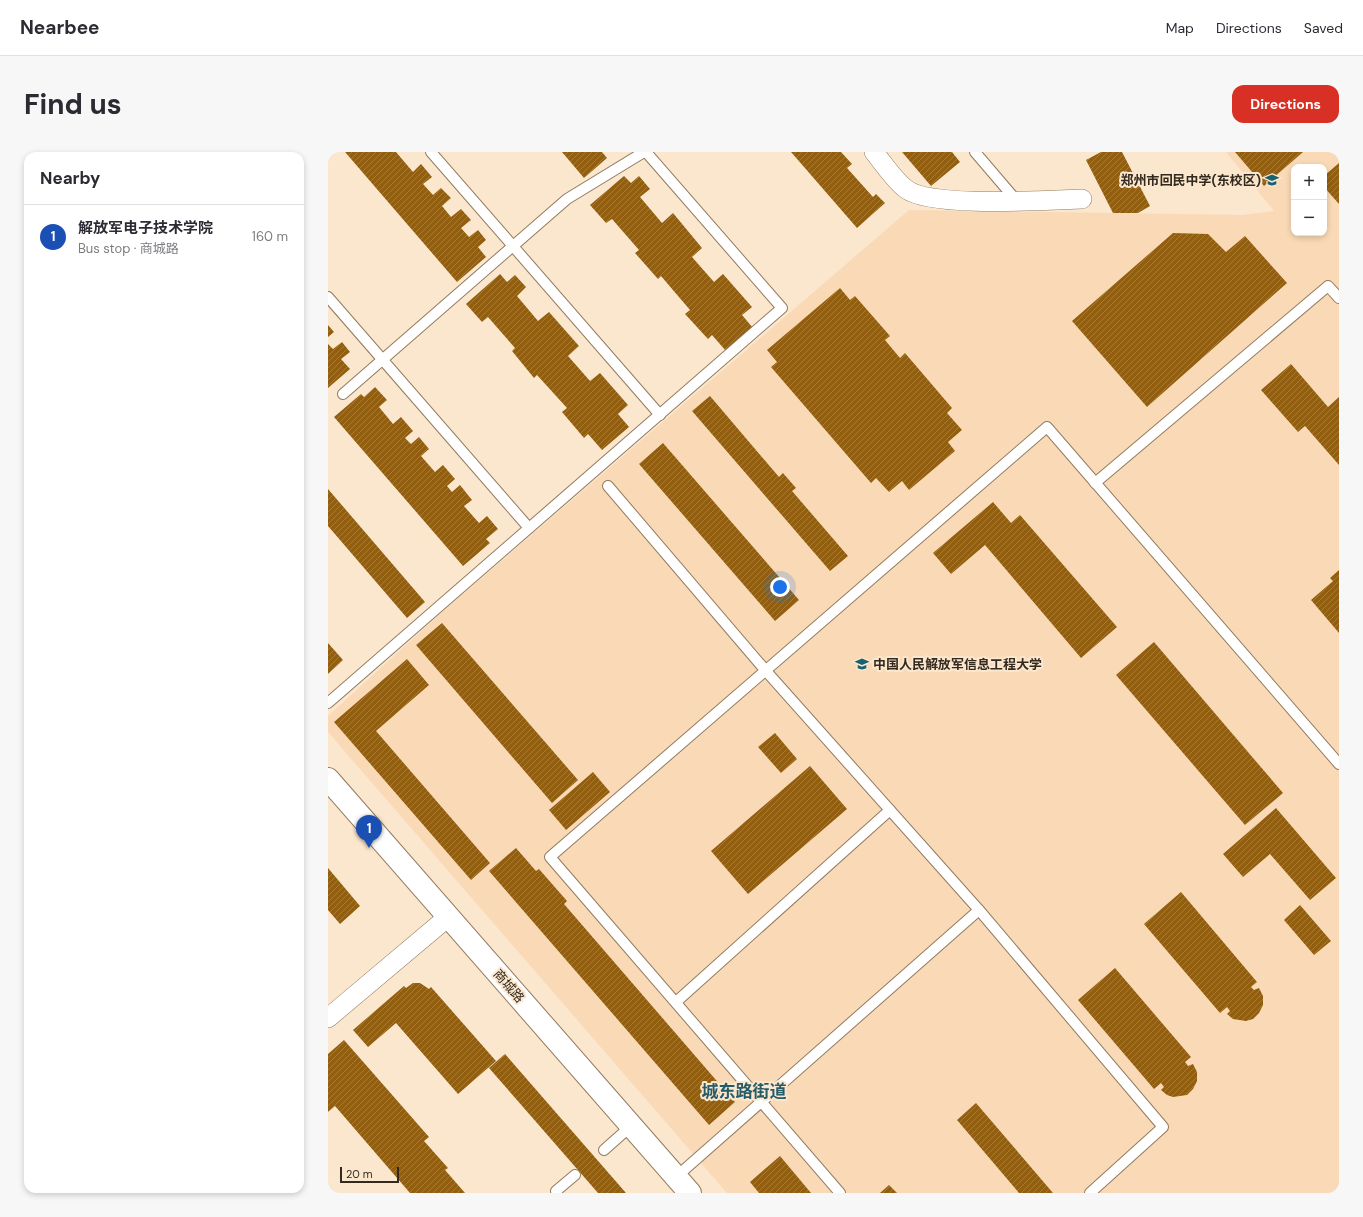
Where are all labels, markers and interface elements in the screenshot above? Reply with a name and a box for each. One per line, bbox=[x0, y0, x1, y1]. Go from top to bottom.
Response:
text: Nearbee bbox=[20, 15, 100, 40]
text: Map bbox=[1166, 19, 1194, 37]
text: Directions bbox=[1216, 19, 1282, 37]
text: Saved bbox=[1304, 19, 1343, 37]
button: Directions bbox=[1232, 85, 1339, 123]
text: Find us bbox=[24, 86, 122, 123]
map controls bbox=[1291, 164, 1327, 236]
button: + bbox=[1291, 164, 1327, 200]
text: Nearby bbox=[40, 167, 100, 189]
place label: 郑州市回民中学(东校区) bbox=[1120, 172, 1261, 189]
school or university icon: 郑州市回民中学(东校区) bbox=[1264, 172, 1280, 188]
button: − bbox=[1291, 200, 1327, 236]
text: 解放军电子技术学院 bbox=[78, 218, 213, 238]
text: 1 bbox=[51, 228, 55, 245]
text: 160 m bbox=[252, 228, 288, 245]
text: Bus stop · 商城路 bbox=[78, 240, 179, 257]
your location bbox=[770, 577, 790, 597]
school or university icon: 中国人民解放军信息工程大学 bbox=[854, 656, 870, 672]
place label: 中国人民解放军信息工程大学 bbox=[873, 656, 1042, 673]
pin: 1 bbox=[356, 815, 382, 848]
street label: 商城路 bbox=[490, 966, 528, 1006]
district label: 城东路街道 bbox=[702, 1080, 787, 1102]
scale bar bbox=[340, 1165, 399, 1184]
text: 20 m bbox=[346, 1167, 372, 1181]

